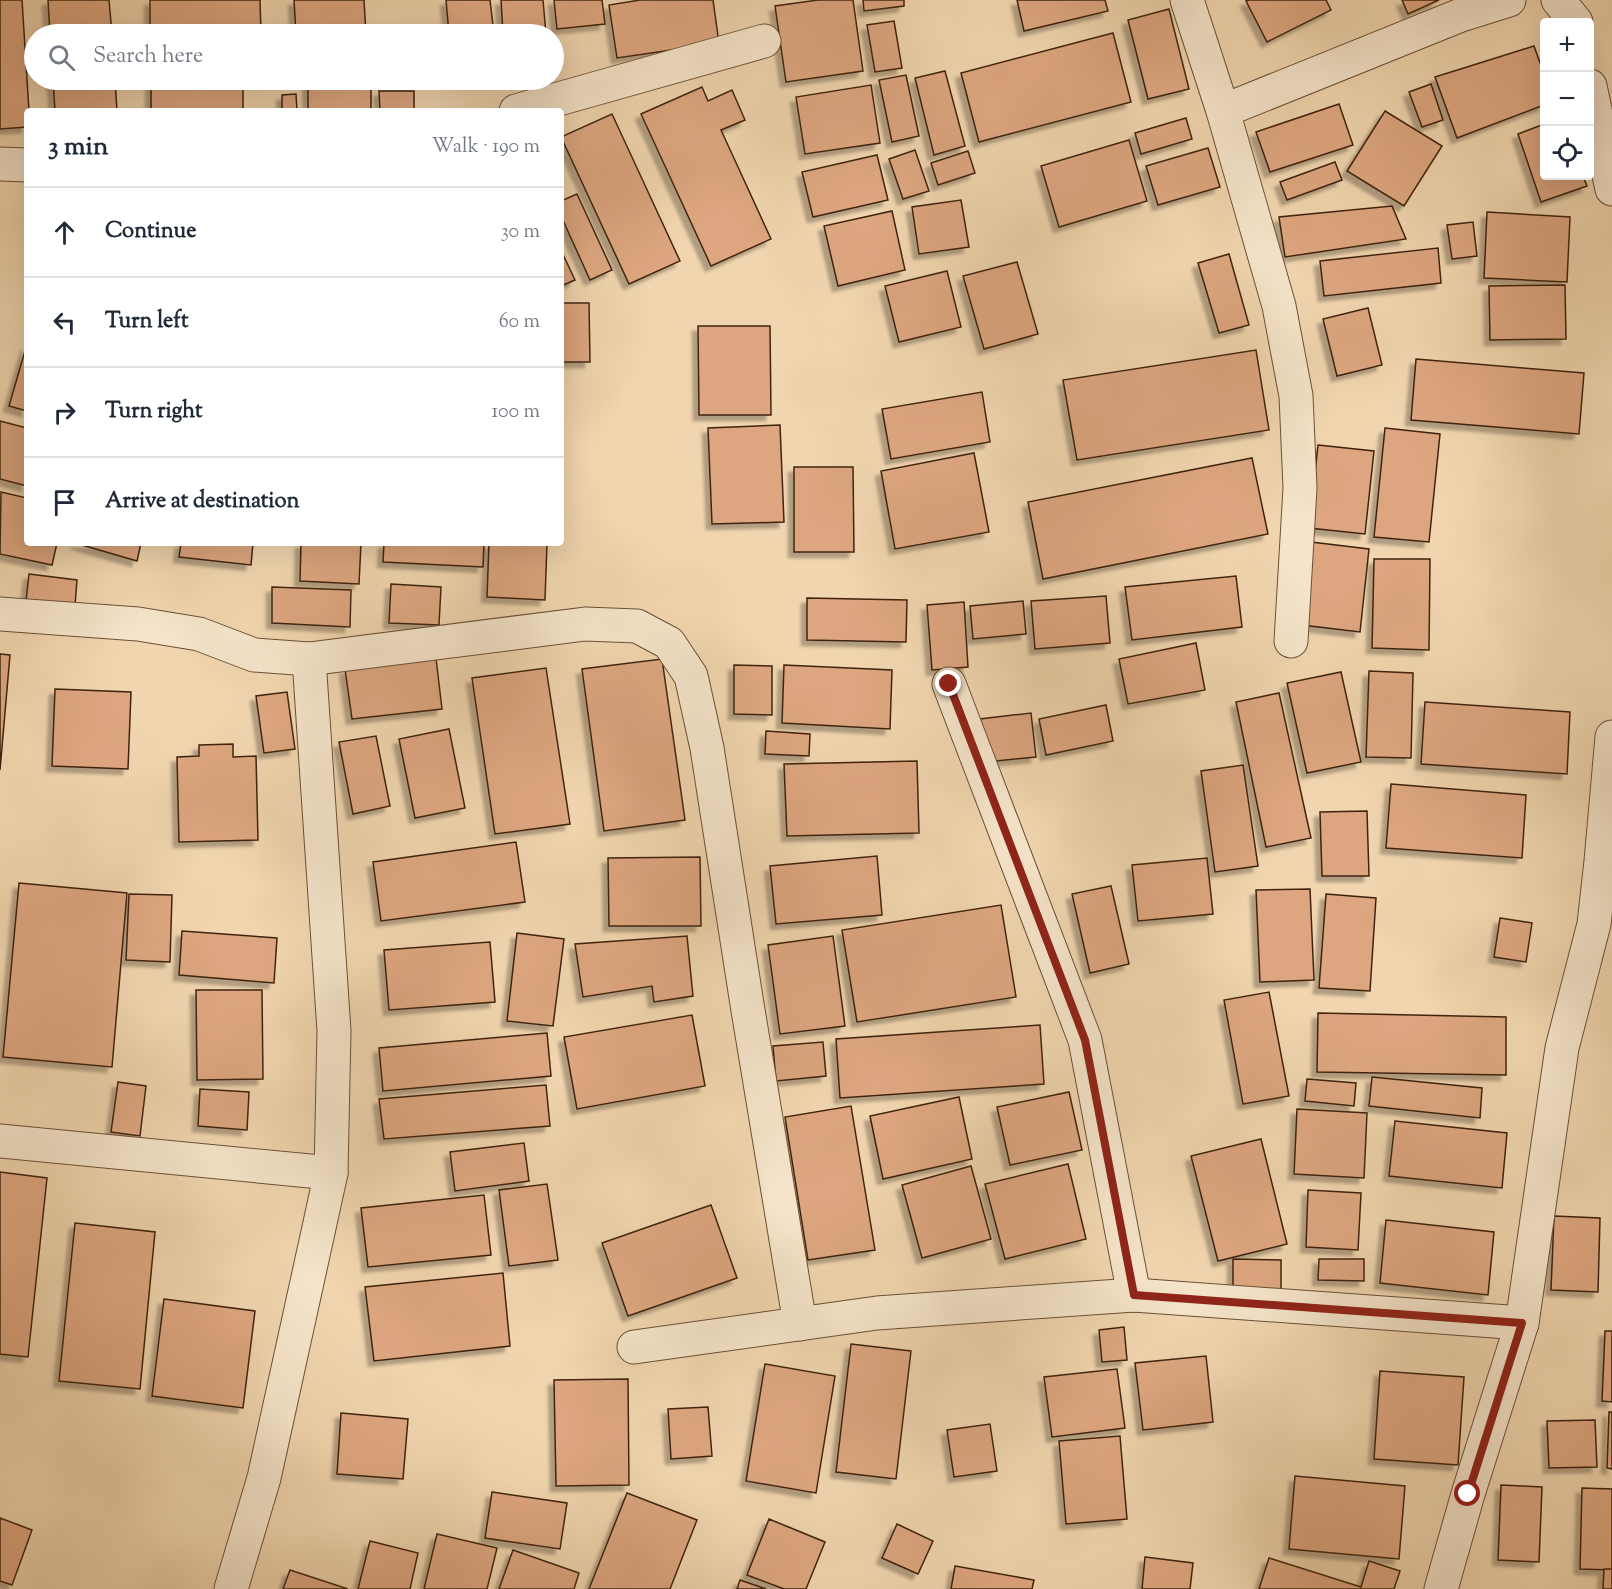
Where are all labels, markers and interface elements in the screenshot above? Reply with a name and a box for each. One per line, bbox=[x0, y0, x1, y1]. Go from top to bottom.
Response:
map controls bbox=[1540, 18, 1594, 180]
button: + bbox=[1540, 18, 1594, 72]
search box bbox=[24, 24, 564, 90]
icon: search bbox=[45, 41, 78, 74]
text: Search here bbox=[93, 41, 203, 73]
button: − bbox=[1540, 72, 1594, 126]
button: locate bbox=[1540, 126, 1594, 180]
text: 3 min bbox=[48, 129, 108, 166]
text: Walk · 190 m bbox=[432, 133, 540, 162]
icon: ahead bbox=[48, 216, 81, 249]
text: Continue bbox=[105, 216, 196, 248]
text: 30 m bbox=[501, 218, 540, 247]
icon: left bbox=[48, 306, 81, 339]
text: Turn left bbox=[105, 306, 188, 338]
text: 60 m bbox=[499, 308, 540, 337]
icon: right bbox=[48, 396, 81, 429]
text: Turn right bbox=[105, 396, 202, 428]
text: 100 m bbox=[491, 398, 540, 427]
icon: arrive bbox=[48, 486, 81, 519]
text: Arrive at destination bbox=[105, 486, 300, 518]
route end bbox=[935, 670, 961, 696]
route start bbox=[1454, 1480, 1480, 1506]

